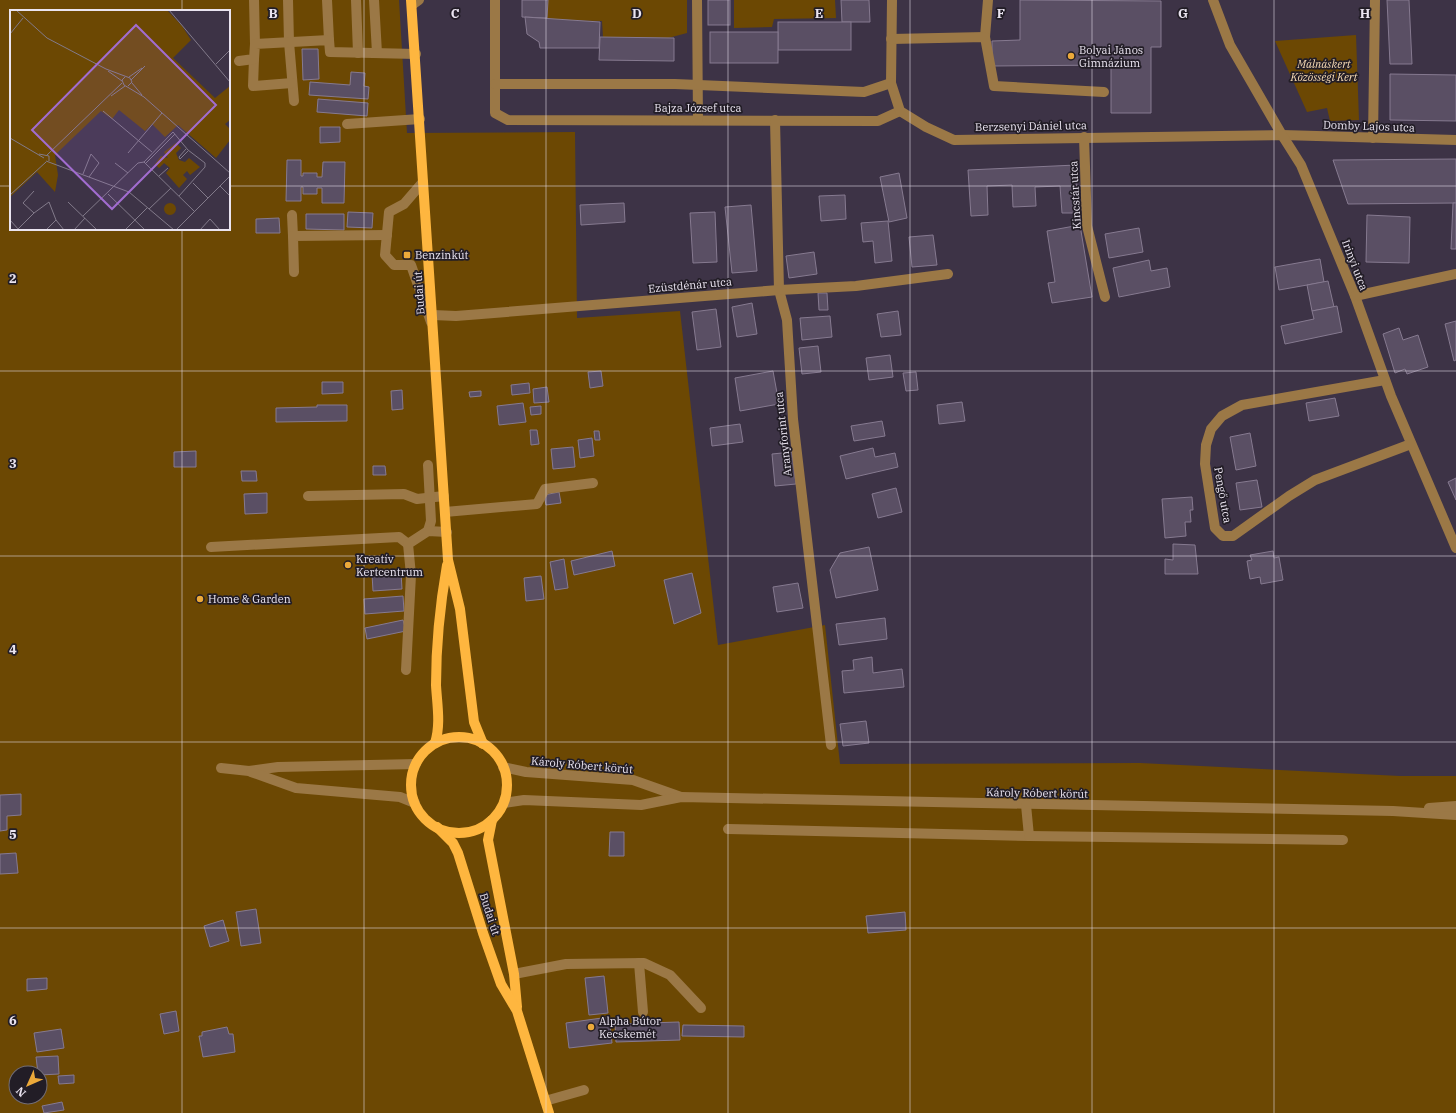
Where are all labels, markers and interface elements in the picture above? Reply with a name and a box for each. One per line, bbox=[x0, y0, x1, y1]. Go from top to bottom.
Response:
text: B bbox=[268, 5, 278, 22]
text: C bbox=[451, 5, 460, 22]
text: D bbox=[632, 5, 642, 22]
text: E bbox=[815, 5, 823, 22]
text: F bbox=[997, 5, 1005, 22]
text: G bbox=[1178, 5, 1188, 22]
text: H bbox=[1360, 5, 1371, 22]
inset map bbox=[10, 10, 230, 230]
place label: Bolyai János Gimnázium bbox=[1079, 43, 1143, 70]
marker: Bolyai János Gimnázium bbox=[1066, 51, 1076, 61]
park label: Málnáskert Közösségi Kert bbox=[1290, 57, 1359, 84]
street label: Bajza József utca bbox=[654, 101, 742, 115]
street label: Domby Lajos utca bbox=[1323, 117, 1415, 135]
street label: Berzsenyi Dániel utca bbox=[975, 118, 1087, 134]
street label: Kincstár utca bbox=[1066, 160, 1084, 230]
street label: Irinyi utca bbox=[1339, 238, 1371, 292]
place label: Benzinkút bbox=[415, 248, 468, 262]
marker: Benzinkút bbox=[402, 250, 412, 260]
text: 2 bbox=[9, 270, 17, 287]
street label: Budai út bbox=[410, 271, 427, 315]
street label: Ezüstdénár utca bbox=[648, 274, 732, 296]
street label: Aranyforint utca bbox=[772, 391, 794, 477]
text: 3 bbox=[9, 455, 17, 472]
street label: Pengő utca bbox=[1211, 466, 1235, 524]
place label: Kreatív Kertcentrum bbox=[356, 552, 424, 579]
marker: Kreatív Kertcentrum bbox=[343, 560, 353, 570]
place label: Home & Garden bbox=[208, 592, 291, 606]
marker: Home & Garden bbox=[195, 594, 205, 604]
text: 4 bbox=[9, 641, 17, 658]
street label: Károly Róbert körút bbox=[531, 754, 634, 776]
street label: Károly Róbert körút bbox=[986, 785, 1088, 801]
text: 5 bbox=[9, 826, 17, 843]
street label: Budai út bbox=[477, 891, 503, 937]
text: 6 bbox=[9, 1012, 17, 1029]
place label: Alpha Bútor Kecskemét bbox=[599, 1014, 661, 1041]
marker: Alpha Bútor Kecskemét bbox=[586, 1022, 596, 1032]
north arrow bbox=[8, 1065, 48, 1105]
text: N bbox=[13, 1084, 29, 1100]

